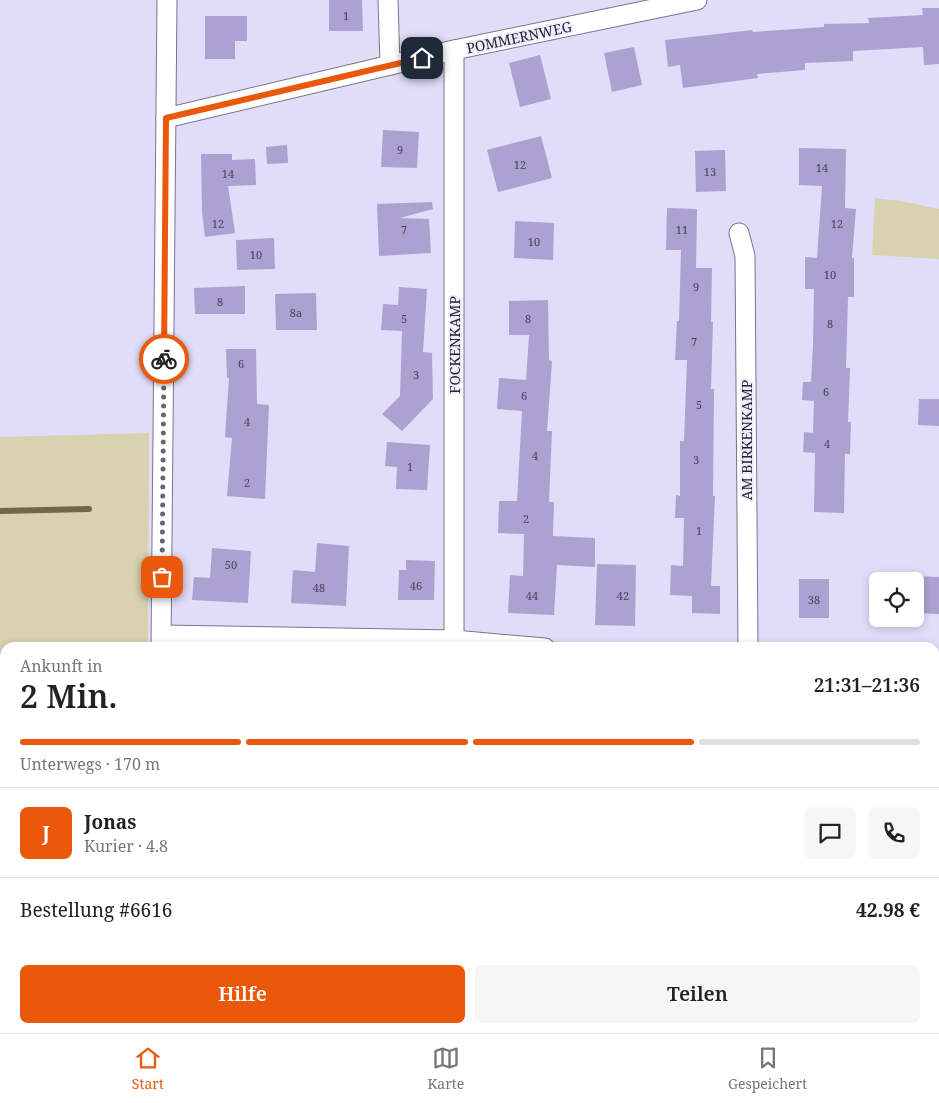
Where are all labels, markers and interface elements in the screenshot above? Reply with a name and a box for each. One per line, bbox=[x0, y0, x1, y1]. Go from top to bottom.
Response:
house number: 1 bbox=[343, 8, 349, 23]
street label: POMMERNWEG bbox=[465, 17, 573, 57]
pin bbox=[401, 37, 443, 79]
icon: home bbox=[408, 44, 436, 72]
house number: 9 bbox=[397, 142, 403, 157]
house number: 12 bbox=[514, 157, 526, 172]
house number: 14 bbox=[816, 160, 828, 175]
house number: 13 bbox=[704, 164, 716, 179]
house number: 14 bbox=[222, 166, 234, 181]
house number: 12 bbox=[212, 216, 224, 231]
house number: 12 bbox=[831, 216, 843, 231]
house number: 7 bbox=[401, 222, 407, 237]
house number: 11 bbox=[676, 222, 688, 237]
house number: 10 bbox=[528, 234, 540, 249]
house number: 10 bbox=[250, 247, 262, 262]
house number: 10 bbox=[824, 267, 836, 282]
house number: 9 bbox=[693, 279, 699, 294]
house number: 8 bbox=[217, 294, 223, 309]
street label: FOCKENKAMP bbox=[445, 296, 464, 394]
house number: 8a bbox=[290, 305, 302, 320]
house number: 5 bbox=[401, 311, 407, 326]
house number: 8 bbox=[525, 311, 531, 326]
house number: 8 bbox=[827, 316, 833, 331]
courier bbox=[139, 334, 189, 384]
house number: 7 bbox=[691, 334, 697, 349]
icon: bike bbox=[150, 345, 178, 373]
house number: 6 bbox=[238, 356, 244, 371]
house number: 3 bbox=[413, 367, 419, 382]
street label: AM BIRKENKAMP bbox=[737, 380, 756, 500]
house number: 6 bbox=[823, 384, 829, 399]
house number: 6 bbox=[521, 388, 527, 403]
house number: 5 bbox=[696, 397, 702, 412]
house number: 4 bbox=[244, 414, 250, 429]
house number: 4 bbox=[824, 436, 830, 451]
house number: 4 bbox=[532, 448, 538, 463]
house number: 3 bbox=[693, 452, 699, 467]
house number: 1 bbox=[407, 459, 413, 474]
house number: 2 bbox=[244, 475, 250, 490]
house number: 2 bbox=[523, 511, 529, 526]
house number: 1 bbox=[696, 523, 702, 538]
pin bbox=[141, 556, 183, 598]
house number: 50 bbox=[225, 557, 237, 572]
icon: bag bbox=[148, 563, 176, 591]
map controls bbox=[869, 572, 924, 627]
button: locate bbox=[869, 572, 924, 627]
house number: 46 bbox=[410, 578, 422, 593]
house number: 48 bbox=[313, 580, 325, 595]
house number: 44 bbox=[526, 588, 538, 603]
house number: 42 bbox=[617, 588, 629, 603]
house number: 38 bbox=[808, 592, 820, 607]
text: Ankunft in bbox=[20, 655, 103, 677]
text: 21:31–21:36 bbox=[814, 672, 920, 698]
text: 2 Min. bbox=[20, 674, 117, 717]
text: Unterwegs · 170 m bbox=[20, 753, 160, 775]
button: chat bbox=[804, 807, 856, 859]
button: phone bbox=[868, 807, 920, 859]
text: Jonas bbox=[84, 809, 136, 835]
text: J bbox=[42, 820, 50, 846]
text: Kurier · 4.8 bbox=[84, 835, 168, 857]
text: Bestellung #6616 bbox=[20, 897, 172, 923]
text: 42.98 € bbox=[856, 897, 920, 923]
button: Hilfe bbox=[20, 965, 465, 1023]
button: Teilen bbox=[475, 965, 920, 1023]
tab: Start bbox=[132, 1044, 164, 1093]
tab: Karte bbox=[428, 1044, 464, 1093]
tab: Gespeichert bbox=[728, 1044, 807, 1093]

